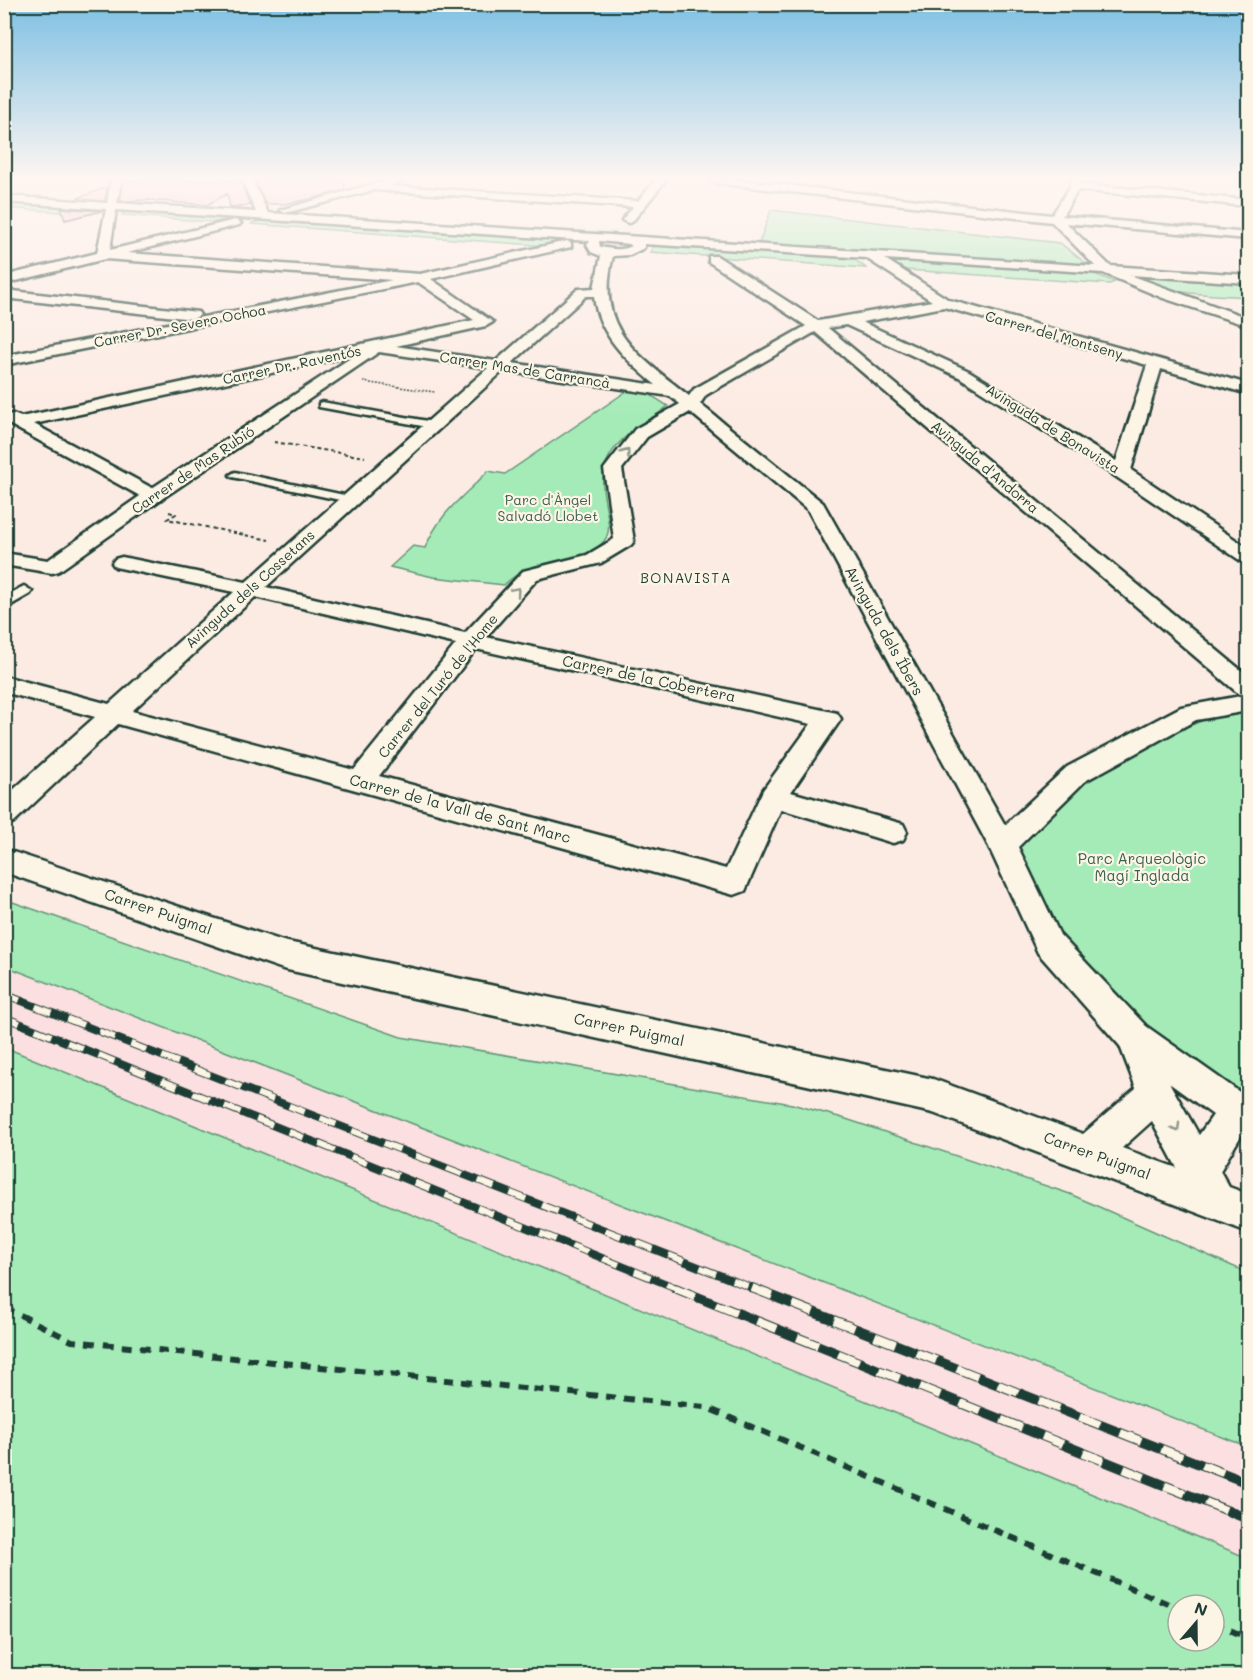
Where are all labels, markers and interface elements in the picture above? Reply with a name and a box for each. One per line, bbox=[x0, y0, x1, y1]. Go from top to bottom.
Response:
street label: Carrer Dr. Severo Ochoa bbox=[92, 299, 268, 352]
street label: Carrer del Montseny bbox=[983, 306, 1125, 363]
street label: Carrer Dr. Raventós bbox=[221, 341, 363, 388]
street label: Carrer Mas de Carrancà bbox=[438, 347, 612, 392]
street label: Avinguda de Bonavista bbox=[983, 380, 1124, 478]
street label: Avinguda d'Andorra bbox=[928, 416, 1043, 517]
street label: Carrer de Mas Rubió bbox=[128, 421, 258, 518]
one-way arrow bbox=[619, 448, 630, 459]
park label: Parc d'Àngel Salvadó Llobet bbox=[498, 490, 598, 525]
street label: Avinguda dels Cossetans bbox=[181, 525, 318, 652]
street label: Avinguda dels Íbers bbox=[841, 562, 929, 699]
district label: BONAVISTA bbox=[640, 568, 732, 587]
one-way arrow bbox=[509, 587, 520, 598]
street label: Carrer del Turó de l'Home bbox=[373, 610, 502, 762]
street label: Carrer de la Cobertera bbox=[561, 650, 738, 706]
street label: Carrer de la Vall de Sant Marc bbox=[347, 769, 573, 847]
park label: Parc Arqueològic Magí Inglada bbox=[1078, 848, 1206, 885]
street label: Carrer Puigmal bbox=[102, 883, 215, 939]
street label: Carrer Puigmal bbox=[572, 1008, 686, 1050]
one-way arrow bbox=[1168, 1122, 1180, 1132]
street label: Carrer Puigmal bbox=[1041, 1126, 1154, 1184]
north arrow bbox=[1166, 1593, 1226, 1653]
text: N bbox=[1192, 1596, 1211, 1620]

